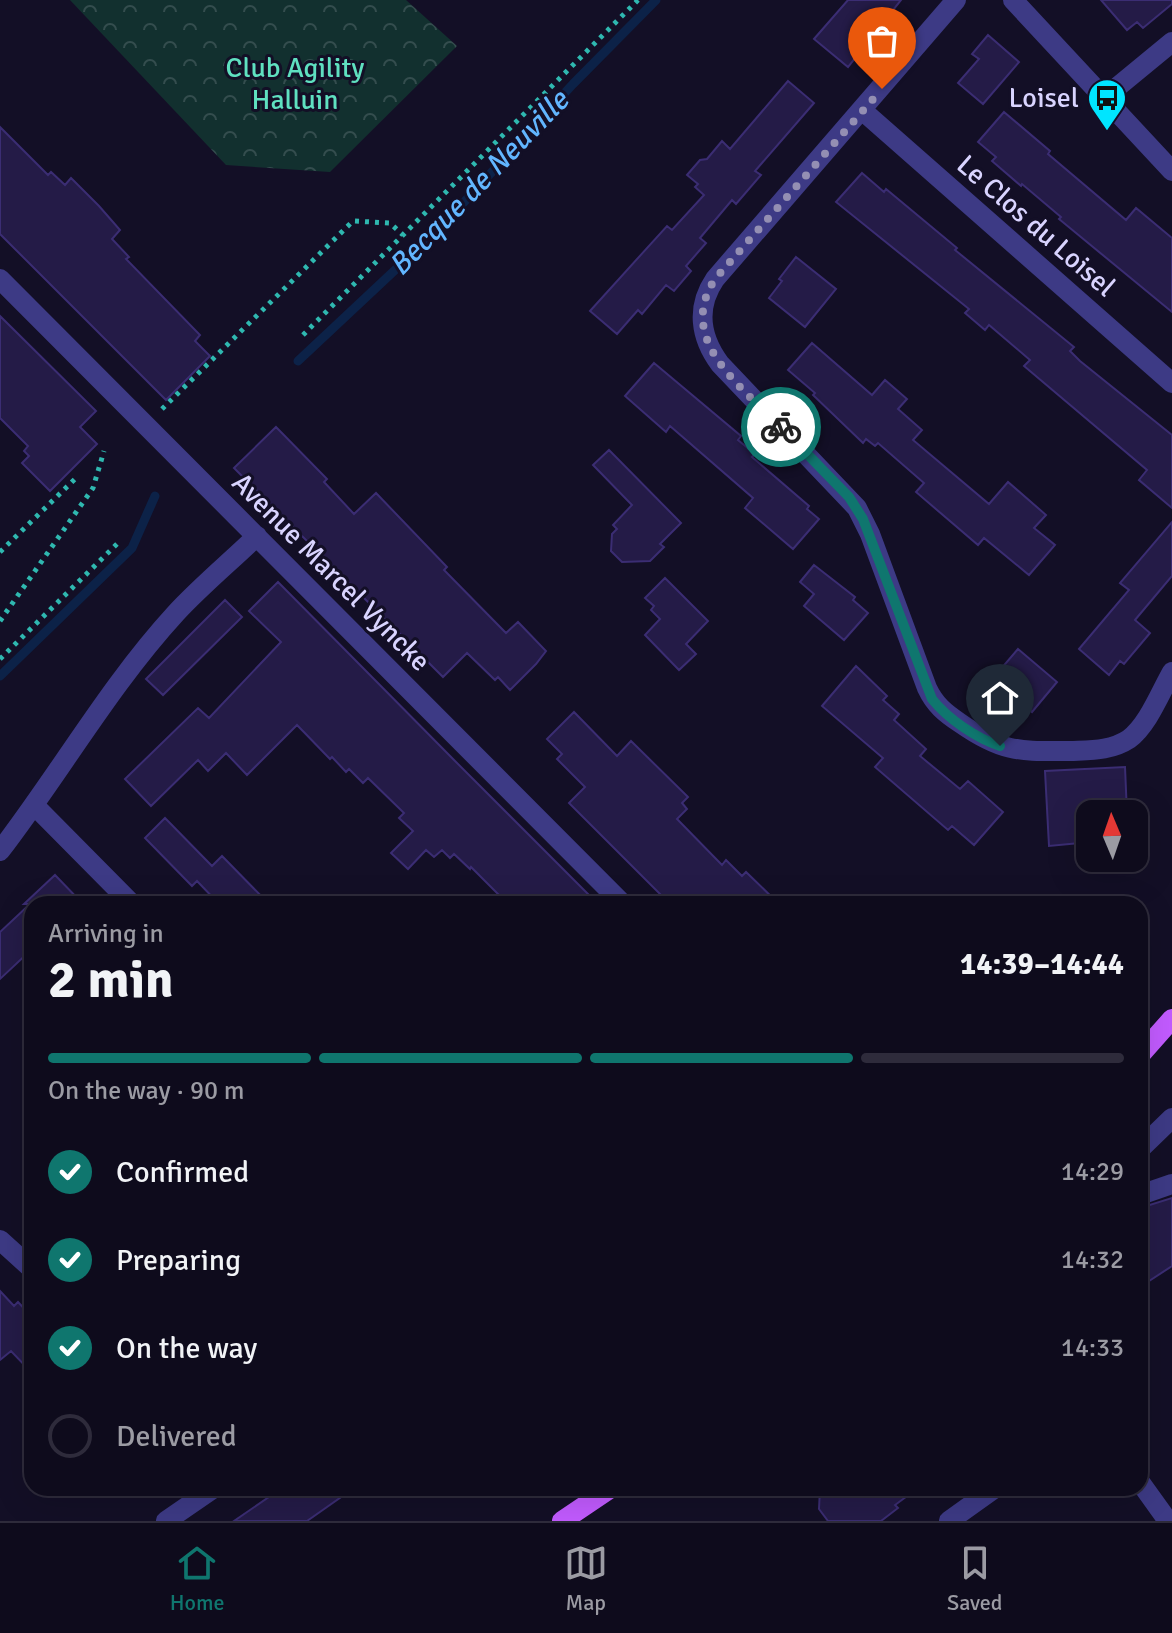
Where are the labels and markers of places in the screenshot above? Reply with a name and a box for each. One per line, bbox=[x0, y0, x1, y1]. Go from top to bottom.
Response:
pin bbox=[848, 7, 916, 89]
bus stop icon: Loisel bbox=[1086, 77, 1128, 132]
place label: Loisel bbox=[1008, 81, 1079, 115]
pin bbox=[966, 664, 1034, 746]

